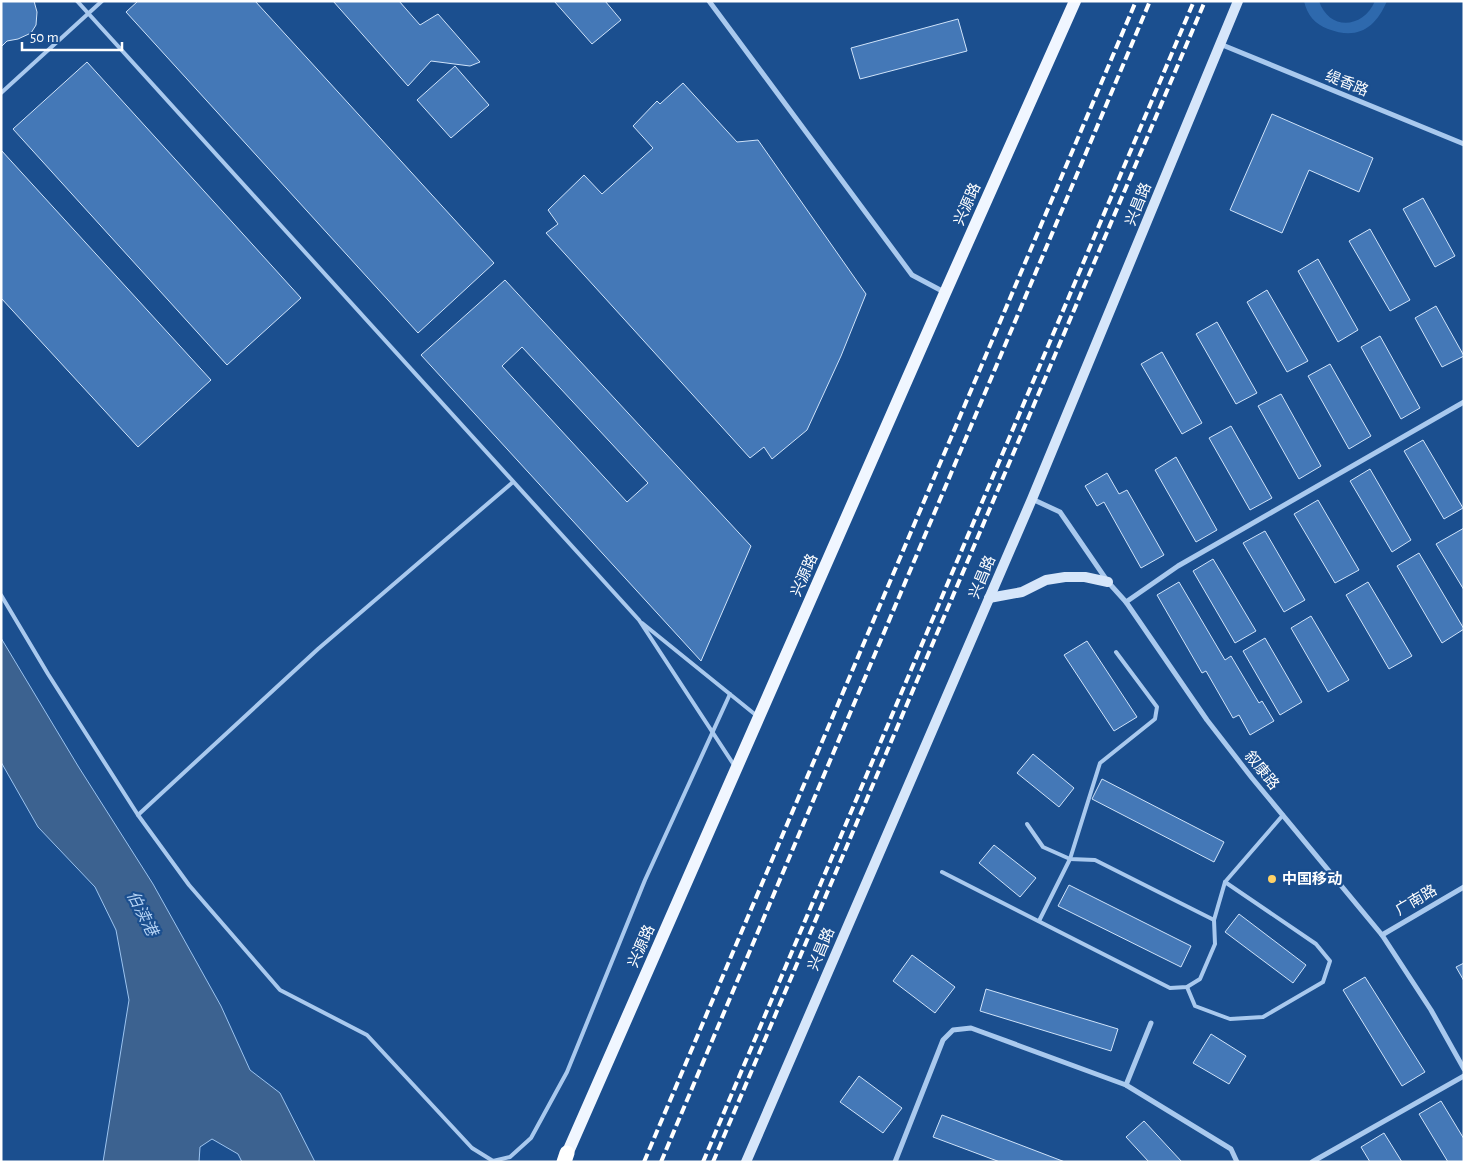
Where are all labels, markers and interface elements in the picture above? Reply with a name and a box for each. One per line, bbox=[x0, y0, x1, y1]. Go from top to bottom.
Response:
scale bar bbox=[22, 20, 122, 52]
text: 50 m bbox=[30, 30, 59, 45]
street label: 缇香路 bbox=[1323, 67, 1371, 99]
street label: 兴源路 bbox=[951, 180, 983, 228]
street label: 兴昌路 bbox=[1122, 180, 1154, 228]
street label: 兴源路 bbox=[788, 551, 820, 599]
street label: 兴昌路 bbox=[966, 553, 998, 601]
street label: 叙康路 bbox=[1242, 747, 1282, 793]
place label: 中国移动 bbox=[1282, 871, 1342, 887]
marker: 中国移动 bbox=[1266, 873, 1278, 885]
street label: 广南路 bbox=[1393, 882, 1439, 918]
water label: 伯渎港 bbox=[124, 888, 162, 940]
street label: 兴源路 bbox=[625, 922, 657, 970]
street label: 兴昌路 bbox=[805, 925, 837, 973]

